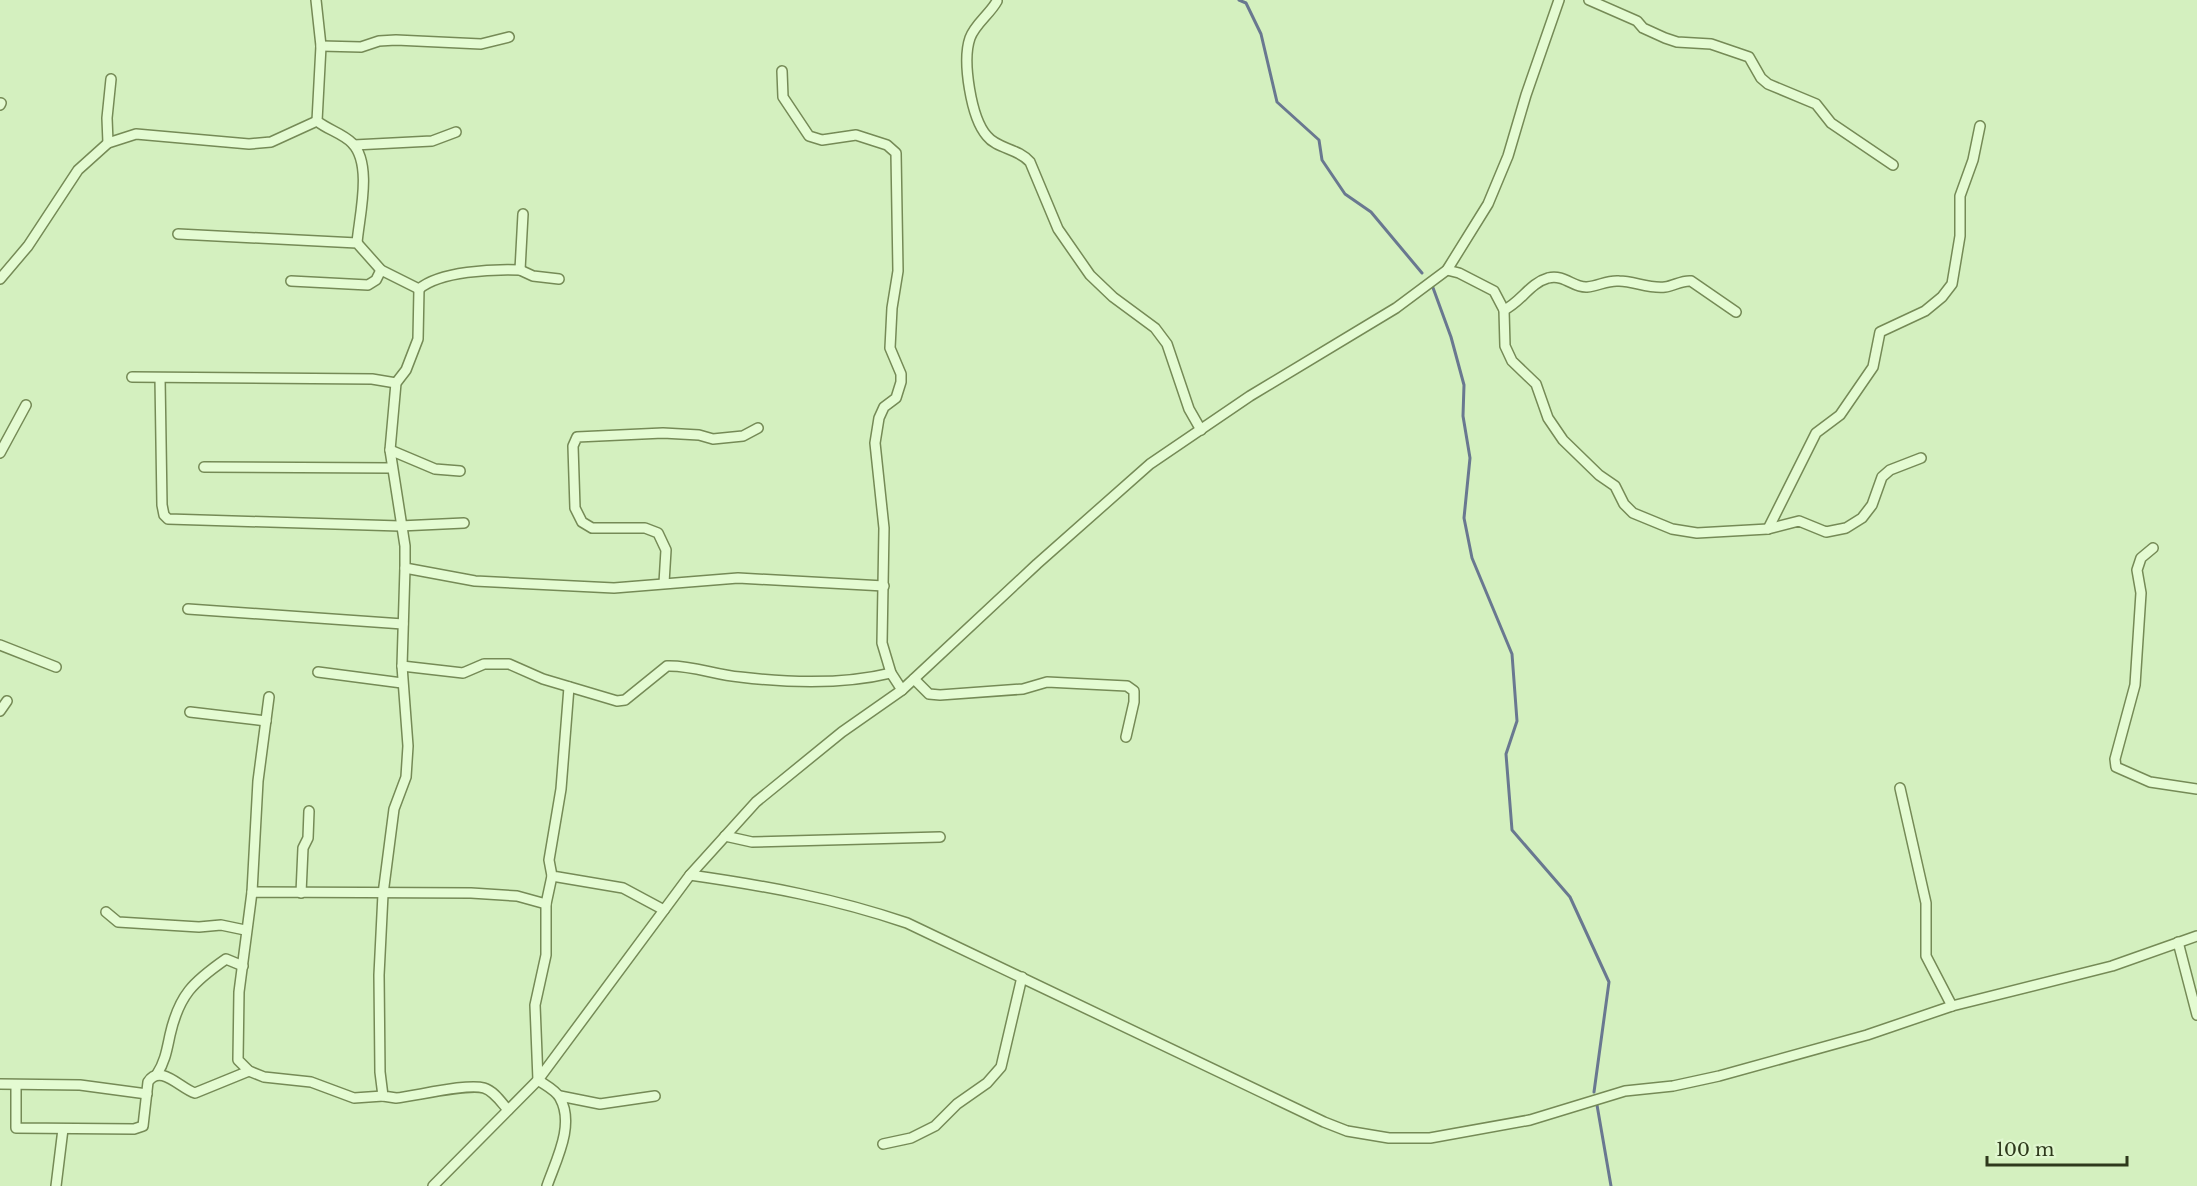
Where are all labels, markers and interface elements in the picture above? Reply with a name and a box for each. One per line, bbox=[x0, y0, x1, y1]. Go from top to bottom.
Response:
scale bar bbox=[1987, 1129, 2126, 1167]
text: 100 m bbox=[1996, 1139, 2054, 1161]

